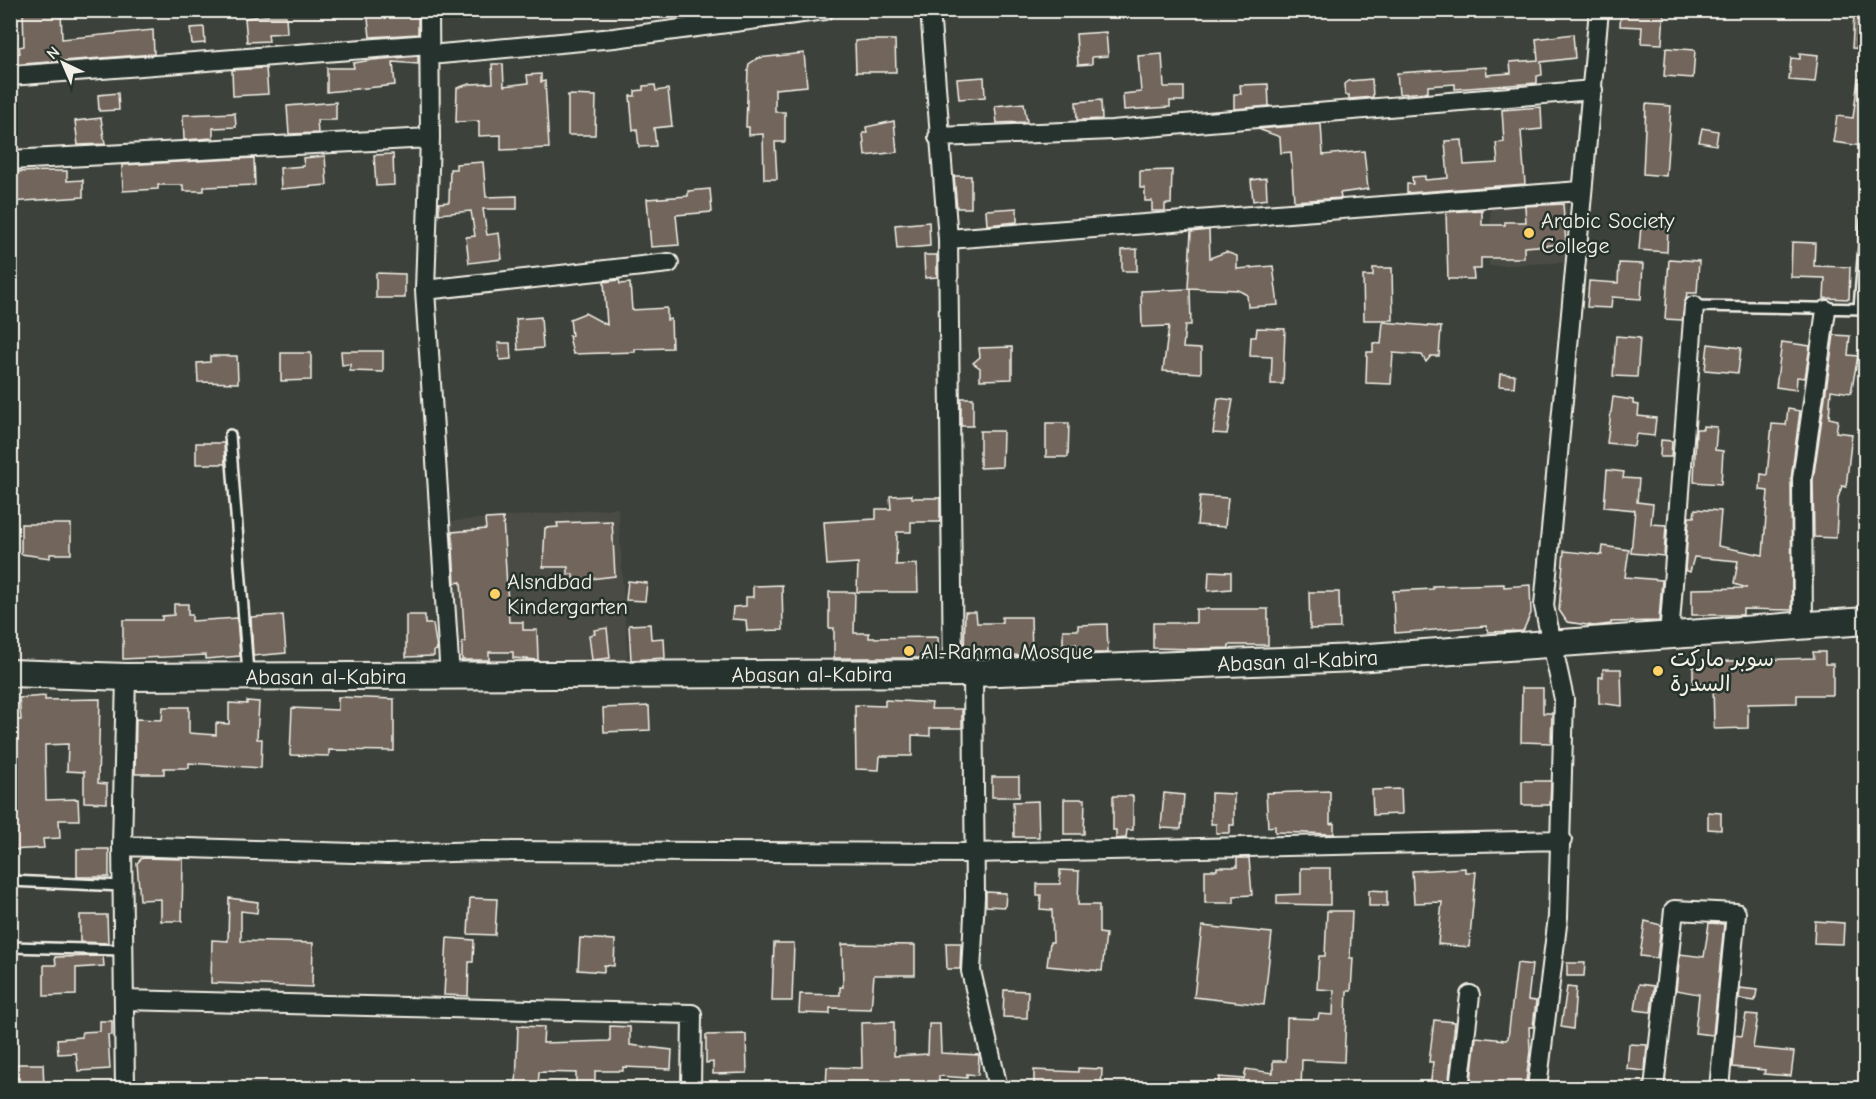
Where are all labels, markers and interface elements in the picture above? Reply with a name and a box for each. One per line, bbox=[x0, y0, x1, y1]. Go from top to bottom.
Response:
north arrow bbox=[33, 33, 93, 93]
text: N bbox=[43, 43, 63, 63]
place label: Arabic Society College bbox=[1541, 208, 1675, 259]
marker: Arabic Society College bbox=[1522, 226, 1536, 240]
place label: Alsndbad Kindergarten bbox=[507, 569, 628, 620]
marker: Alsndbad Kindergarten bbox=[488, 587, 502, 601]
place label: Al-Rahma Mosque bbox=[921, 639, 1093, 665]
marker: Al-Rahma Mosque bbox=[902, 644, 916, 658]
street label: Abasan al-Kabira bbox=[1217, 644, 1379, 677]
place label: سوبر ماركت السدرة bbox=[1670, 646, 1774, 697]
street label: Abasan al-Kabira bbox=[731, 661, 893, 688]
street label: Abasan al-Kabira bbox=[245, 664, 407, 690]
marker: سوبر ماركت السدرة bbox=[1651, 664, 1665, 678]

